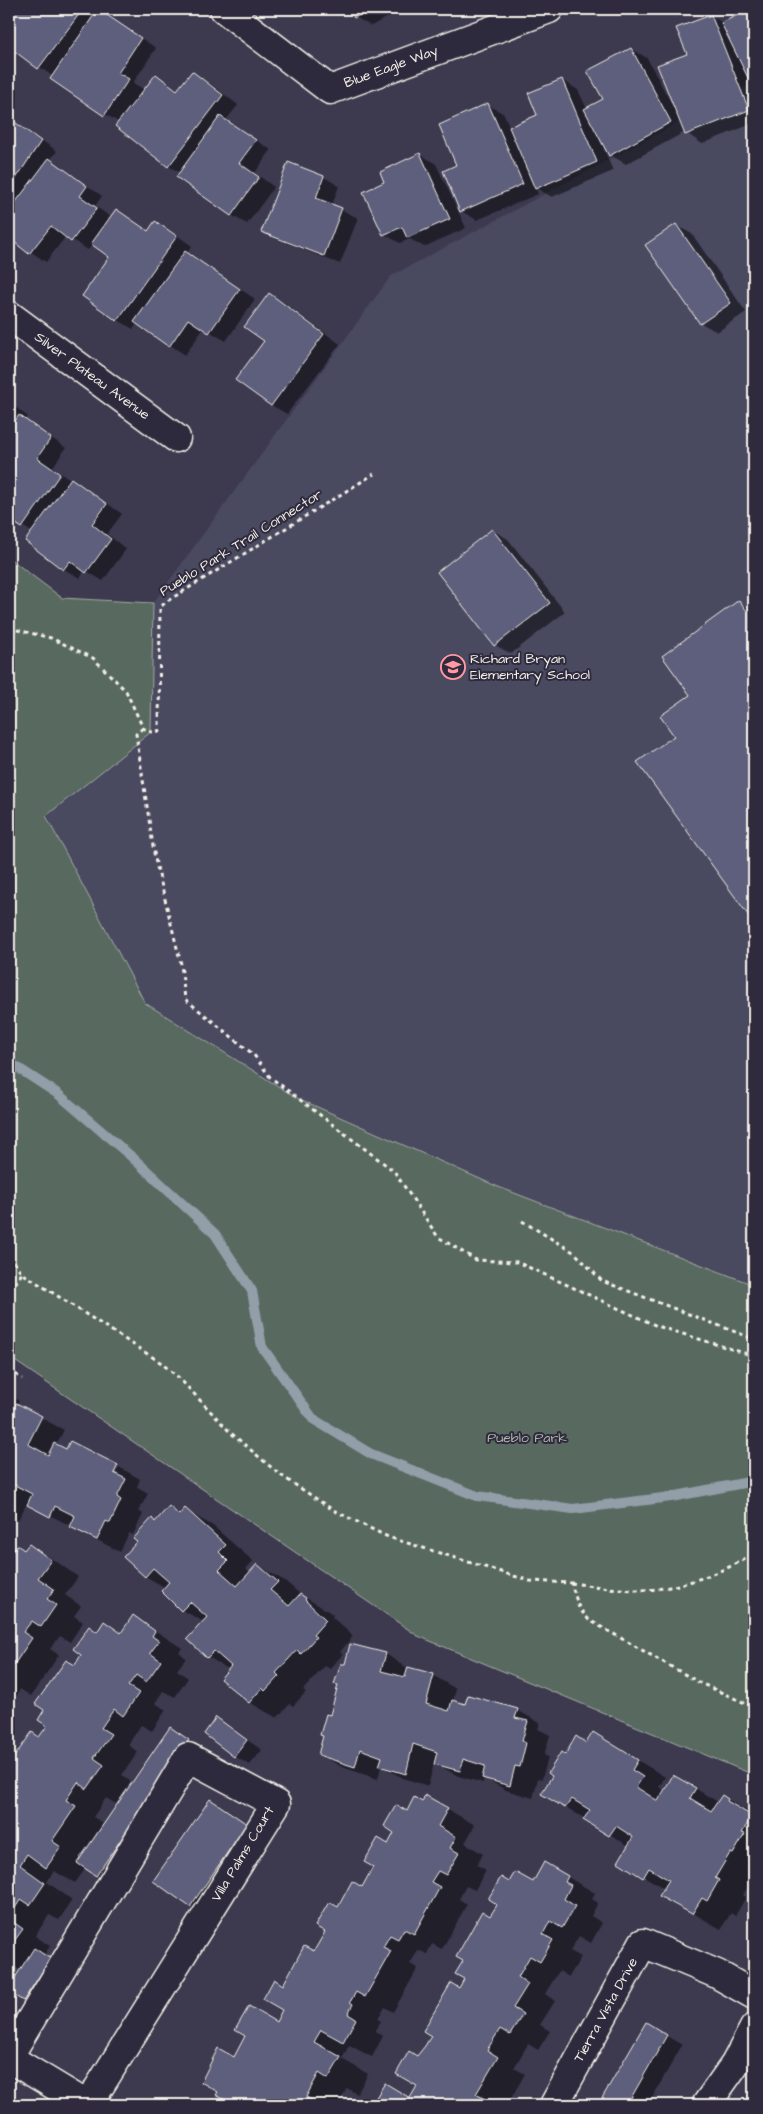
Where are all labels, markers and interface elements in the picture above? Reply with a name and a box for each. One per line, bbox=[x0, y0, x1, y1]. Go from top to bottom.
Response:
street label: Blue Eagle Way bbox=[341, 41, 441, 93]
street label: Silver Plateau Avenue bbox=[30, 327, 154, 425]
street label: Pueblo Park Trail Connector bbox=[156, 485, 326, 601]
place label: Richard Bryan Elementary School bbox=[470, 649, 590, 685]
school or university icon: Richard Bryan Elementary School bbox=[440, 654, 466, 680]
park label: Pueblo Park bbox=[487, 1428, 567, 1448]
street label: Villa Palms Court bbox=[207, 1802, 280, 1905]
street label: Tierra Vista Drive bbox=[569, 1954, 643, 2066]

